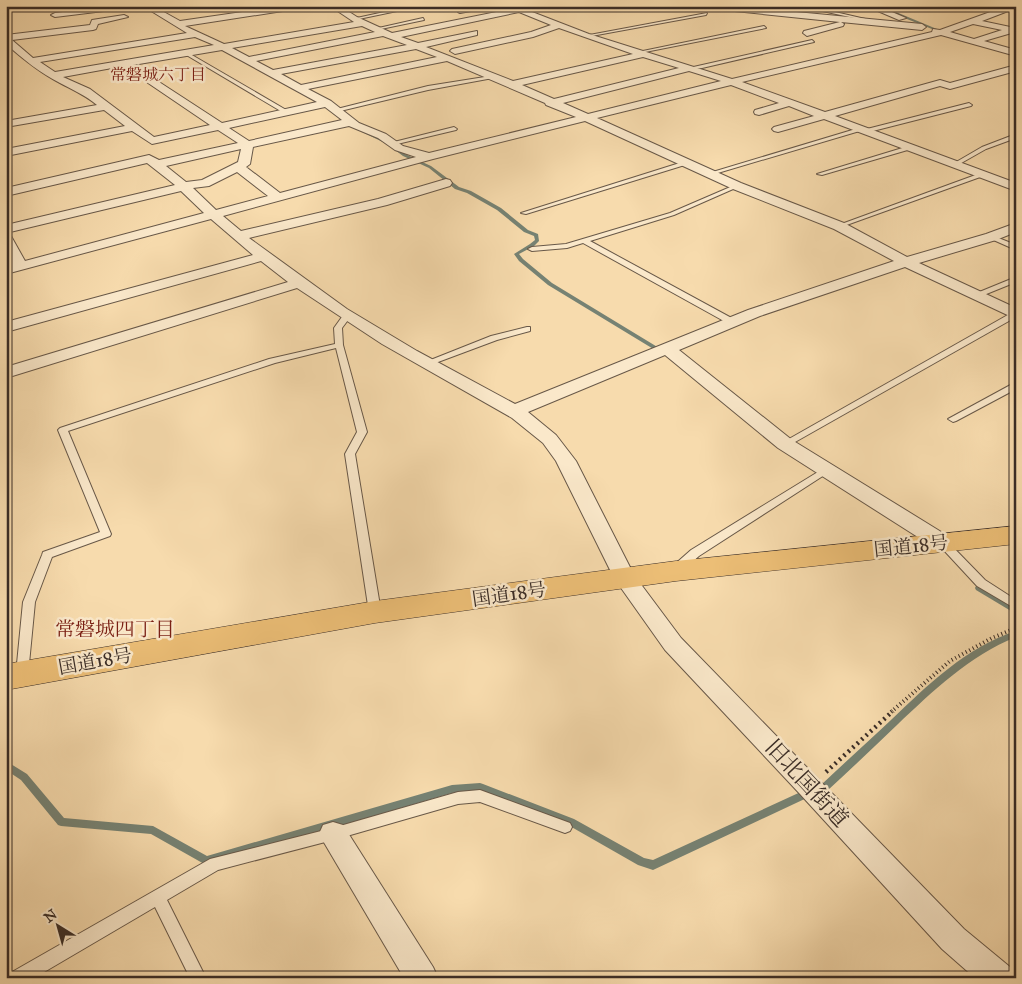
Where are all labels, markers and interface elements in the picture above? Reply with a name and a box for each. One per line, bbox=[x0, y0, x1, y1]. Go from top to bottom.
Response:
district label: 常磐城六丁目 bbox=[110, 65, 206, 84]
street label: 国道18号 bbox=[873, 531, 949, 561]
street label: 国道18号 bbox=[470, 577, 548, 611]
district label: 常磐城四丁目 bbox=[55, 617, 175, 641]
street label: 国道18号 bbox=[56, 643, 134, 679]
street label: 旧北国街道 bbox=[760, 734, 854, 832]
north arrow bbox=[32, 902, 82, 952]
text: N bbox=[41, 906, 60, 926]

